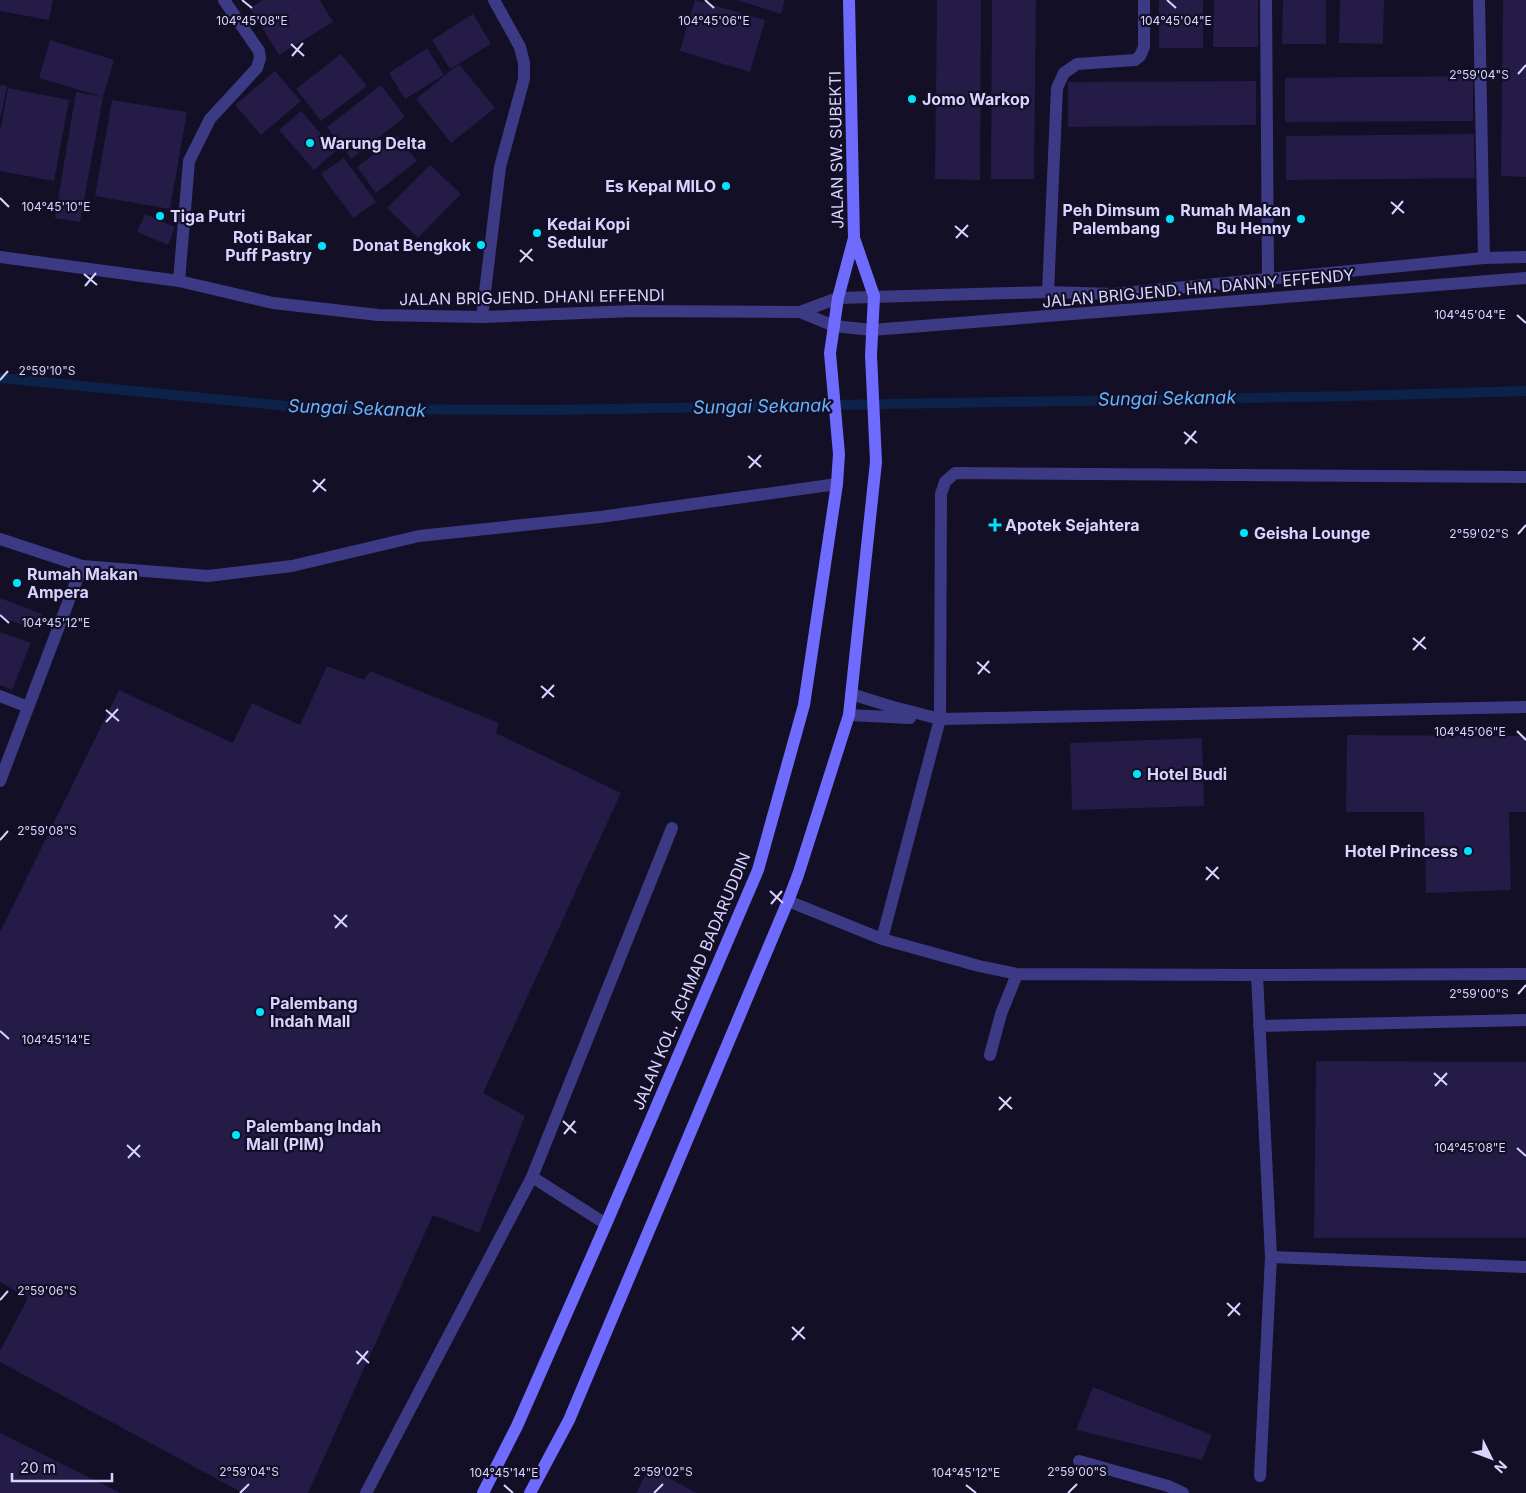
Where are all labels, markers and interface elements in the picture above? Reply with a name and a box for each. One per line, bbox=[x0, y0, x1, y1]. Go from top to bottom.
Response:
text: 104°45'08"E bbox=[216, 13, 288, 28]
text: 104°45'06"E bbox=[678, 13, 750, 28]
text: 104°45'04"E bbox=[1140, 13, 1212, 28]
text: 2°59'04"S bbox=[1449, 67, 1509, 82]
street label: JALAN SW. SUBEKTI bbox=[825, 71, 847, 229]
place label: Jomo Warkop bbox=[922, 89, 1030, 109]
marker: Jomo Warkop bbox=[906, 93, 918, 105]
place label: Warung Delta bbox=[320, 133, 426, 153]
marker: Warung Delta bbox=[304, 137, 316, 149]
place label: Es Kepal MILO bbox=[605, 176, 716, 196]
marker: Es Kepal MILO bbox=[720, 180, 732, 192]
text: 104°45'10"E bbox=[22, 199, 90, 214]
place label: Peh Dimsum Palembang bbox=[1062, 200, 1160, 238]
place label: Rumah Makan Bu Henny bbox=[1180, 200, 1291, 238]
place label: Tiga Putri bbox=[170, 206, 245, 226]
marker: Tiga Putri bbox=[154, 210, 166, 222]
marker: Peh Dimsum Palembang bbox=[1164, 213, 1176, 225]
marker: Rumah Makan Bu Henny bbox=[1295, 213, 1307, 225]
place label: Kedai Kopi Sedulur bbox=[547, 214, 630, 252]
place label: Roti Bakar Puff Pastry bbox=[225, 227, 312, 265]
marker: Kedai Kopi Sedulur bbox=[531, 227, 543, 239]
place label: Donat Bengkok bbox=[353, 235, 472, 255]
marker: Donat Bengkok bbox=[475, 239, 487, 251]
marker: Roti Bakar Puff Pastry bbox=[316, 240, 328, 252]
street label: JALAN BRIGJEND. HM. DANNY EFFENDY bbox=[1041, 264, 1355, 312]
street label: JALAN BRIGJEND. DHANI EFFENDI bbox=[399, 285, 665, 309]
text: 104°45'04"E bbox=[1434, 307, 1506, 322]
text: 2°59'10"S bbox=[19, 363, 76, 378]
water label: Sungai Sekanak bbox=[1098, 386, 1237, 410]
water label: Sungai Sekanak bbox=[693, 394, 832, 418]
water label: Sungai Sekanak bbox=[287, 395, 428, 421]
place label: Apotek Sejahtera bbox=[1005, 515, 1140, 535]
marker: Apotek Sejahtera bbox=[989, 519, 1001, 531]
place label: Geisha Lounge bbox=[1254, 523, 1370, 543]
text: 2°59'02"S bbox=[1449, 526, 1509, 541]
marker: Geisha Lounge bbox=[1238, 527, 1250, 539]
place label: Rumah Makan Ampera bbox=[27, 564, 138, 602]
marker: Rumah Makan Ampera bbox=[11, 577, 23, 589]
text: 104°45'12"E bbox=[22, 615, 90, 630]
text: 104°45'06"E bbox=[1434, 724, 1506, 739]
place label: Hotel Budi bbox=[1147, 764, 1227, 784]
marker: Hotel Budi bbox=[1131, 768, 1143, 780]
text: 2°59'08"S bbox=[17, 823, 77, 838]
place label: Hotel Princess bbox=[1345, 841, 1458, 861]
marker: Hotel Princess bbox=[1462, 845, 1474, 857]
street label: JALAN KOL. ACHMAD BADARUDDIN bbox=[628, 849, 754, 1113]
text: 2°59'00"S bbox=[1449, 986, 1509, 1001]
place label: Palembang Indah Mall bbox=[270, 993, 358, 1031]
marker: Palembang Indah Mall bbox=[254, 1006, 266, 1018]
text: 104°45'14"E bbox=[22, 1032, 90, 1047]
place label: Palembang Indah Mall (PIM) bbox=[246, 1116, 381, 1154]
marker: Palembang Indah Mall (PIM) bbox=[230, 1129, 242, 1141]
text: 104°45'08"E bbox=[1434, 1140, 1506, 1155]
text: 2°59'06"S bbox=[17, 1283, 77, 1298]
north arrow bbox=[1466, 1433, 1516, 1483]
scale bar bbox=[12, 1450, 112, 1482]
text: N bbox=[1491, 1457, 1511, 1477]
text: 20 m bbox=[20, 1458, 56, 1477]
text: 2°59'04"S bbox=[219, 1464, 279, 1479]
text: 2°59'02"S bbox=[633, 1464, 693, 1479]
text: 2°59'00"S bbox=[1047, 1464, 1107, 1479]
text: 104°45'14"E bbox=[470, 1465, 538, 1480]
text: 104°45'12"E bbox=[932, 1465, 1000, 1480]

